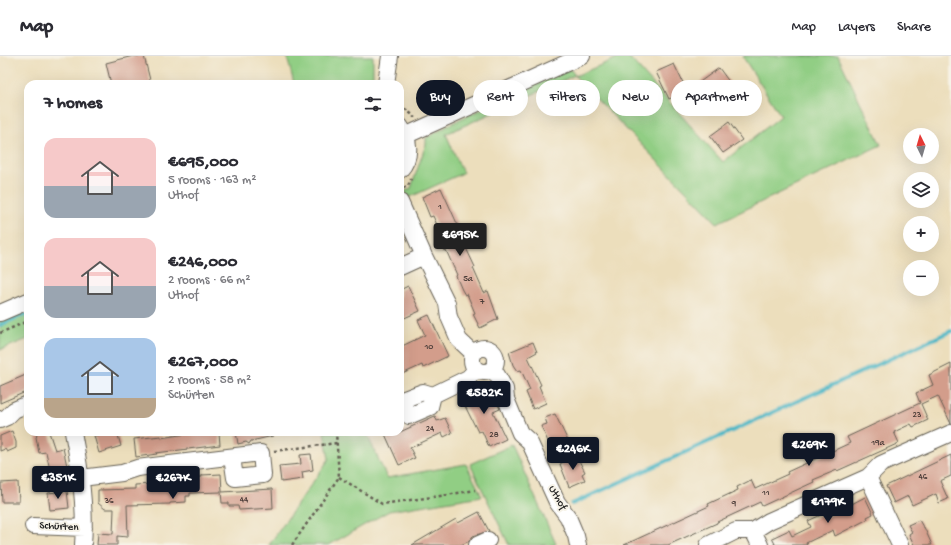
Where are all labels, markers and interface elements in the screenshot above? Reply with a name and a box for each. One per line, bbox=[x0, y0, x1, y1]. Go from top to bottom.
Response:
text: Map bbox=[20, 16, 53, 39]
text: Map bbox=[792, 19, 816, 36]
text: Layers bbox=[838, 19, 875, 36]
text: Share bbox=[897, 19, 931, 36]
chip: Buy bbox=[416, 80, 465, 116]
chip: Rent bbox=[473, 80, 528, 116]
chip: Filters bbox=[536, 80, 600, 116]
chip: New bbox=[608, 80, 663, 116]
chip: Apartment bbox=[671, 80, 762, 116]
icon: filters bbox=[362, 93, 384, 115]
text: 7 homes bbox=[44, 94, 102, 114]
north arrow bbox=[903, 128, 939, 164]
map controls bbox=[903, 128, 939, 296]
text: €695,000 bbox=[168, 153, 239, 173]
icon: home bbox=[76, 154, 124, 202]
button: layers bbox=[903, 172, 939, 208]
text: 5 rooms · 163 m² bbox=[168, 173, 256, 188]
text: Uthof bbox=[168, 188, 199, 203]
house number: 1 bbox=[437, 202, 442, 213]
button: + bbox=[903, 216, 939, 252]
pin: €695K bbox=[432, 223, 488, 257]
text: €695K bbox=[443, 228, 477, 243]
text: €246,000 bbox=[168, 253, 237, 273]
icon: home bbox=[76, 254, 124, 302]
button: − bbox=[903, 260, 939, 296]
text: 2 rooms · 66 m² bbox=[168, 273, 250, 288]
house number: 5a bbox=[463, 274, 474, 285]
text: Uthof bbox=[168, 288, 199, 303]
house number: 7 bbox=[479, 297, 485, 308]
house number: 10 bbox=[424, 342, 433, 353]
text: €267,000 bbox=[168, 353, 238, 373]
icon: home bbox=[76, 354, 124, 402]
text: 2 rooms · 58 m² bbox=[168, 373, 251, 388]
pin: €582K bbox=[456, 381, 512, 415]
text: €582K bbox=[466, 386, 502, 401]
text: Schürten bbox=[168, 388, 214, 403]
house number: 23 bbox=[912, 410, 922, 421]
house number: 24 bbox=[426, 424, 435, 435]
house number: 28 bbox=[489, 430, 499, 441]
pin: €269K bbox=[781, 433, 837, 467]
pin: €246K bbox=[545, 437, 601, 471]
text: €269K bbox=[792, 438, 826, 453]
house number: 19a bbox=[870, 438, 886, 449]
text: €246K bbox=[556, 442, 590, 457]
pin: €351K bbox=[30, 466, 86, 500]
pin: €267K bbox=[145, 466, 201, 500]
text: €351K bbox=[41, 471, 75, 486]
text: €267K bbox=[156, 471, 190, 486]
house number: 46 bbox=[919, 472, 928, 483]
street label: Uthof bbox=[545, 483, 570, 514]
house number: 11 bbox=[761, 488, 770, 499]
pin: €179K bbox=[800, 490, 856, 524]
house number: 44 bbox=[240, 495, 249, 506]
text: €179K bbox=[811, 495, 845, 510]
house number: 36 bbox=[103, 496, 114, 507]
house number: 9 bbox=[731, 499, 737, 510]
street label: Schürten bbox=[39, 520, 80, 534]

